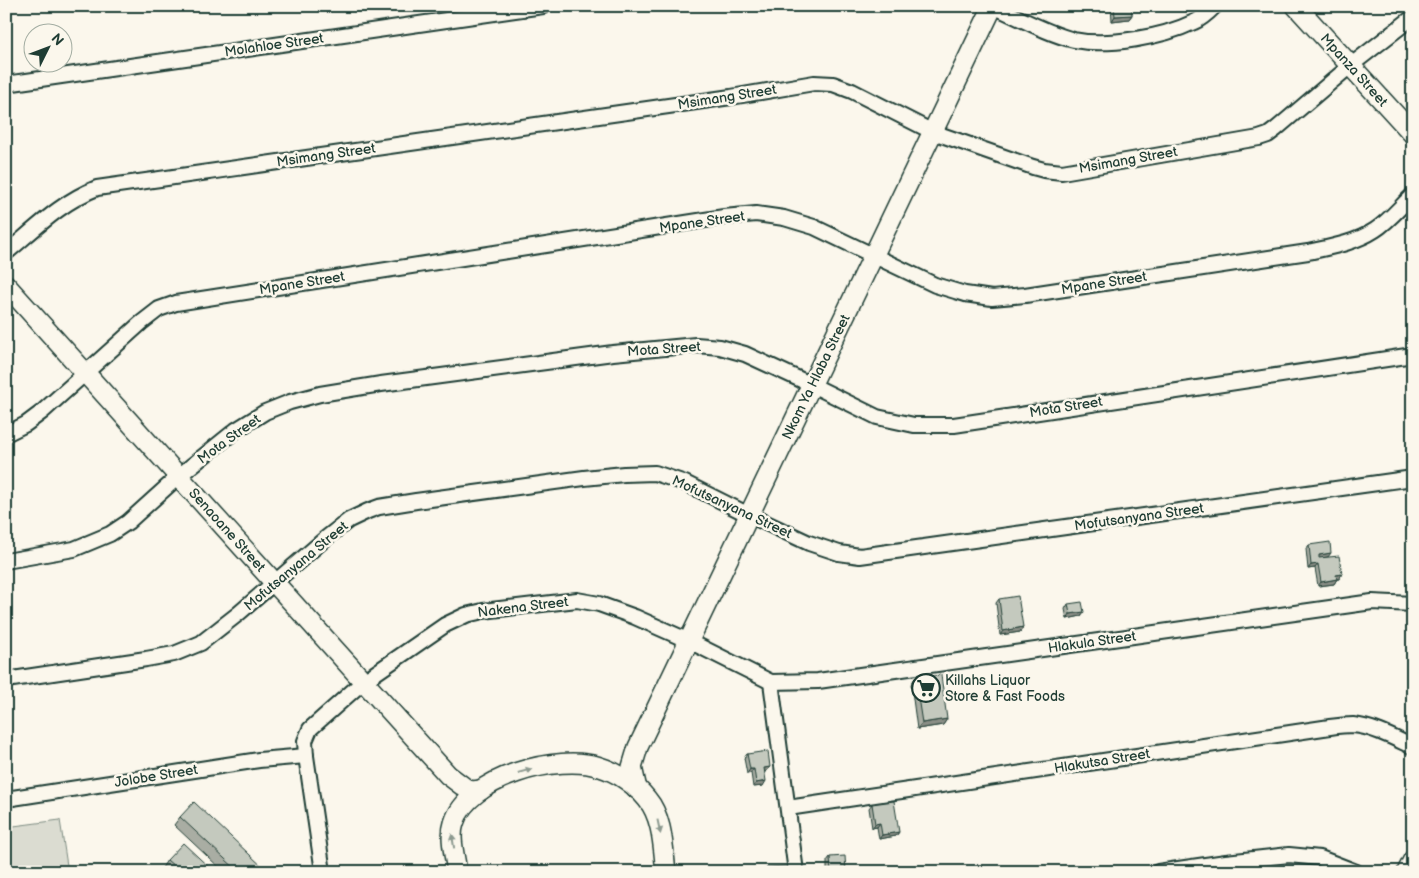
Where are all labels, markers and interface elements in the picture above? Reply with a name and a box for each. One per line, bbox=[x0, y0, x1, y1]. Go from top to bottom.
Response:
north arrow bbox=[22, 22, 72, 72]
text: N bbox=[47, 30, 67, 49]
street label: Molahloe Street bbox=[223, 30, 325, 60]
street label: Mpanza Street bbox=[1317, 30, 1392, 111]
street label: Msimang Street bbox=[676, 81, 778, 113]
street label: Msimang Street bbox=[275, 140, 377, 170]
street label: Msimang Street bbox=[1077, 143, 1179, 177]
street label: Mpane Street bbox=[658, 207, 747, 236]
street label: Mpane Street bbox=[258, 268, 347, 298]
street label: Mpane Street bbox=[1060, 268, 1149, 298]
street label: Nkom Ya Hlaba Street bbox=[778, 311, 854, 442]
street label: Mota Street bbox=[627, 338, 702, 360]
street label: Mota Street bbox=[1028, 393, 1104, 421]
street label: Mota Street bbox=[194, 410, 264, 468]
street label: Mofutsanyana Street bbox=[669, 472, 795, 543]
street label: Senaoane Street bbox=[185, 485, 269, 576]
street label: Mofutsanyana Street bbox=[1073, 499, 1205, 534]
street label: Mofutsanyana Street bbox=[241, 517, 352, 614]
street label: Nakena Street bbox=[477, 593, 570, 621]
street label: Hlakula Street bbox=[1047, 627, 1138, 657]
place label: Killahs Liquor Store & Fast Foods bbox=[945, 672, 1065, 705]
supermarket icon: Killahs Liquor Store & Fast Foods bbox=[911, 673, 941, 703]
street label: Hlakutsa Street bbox=[1053, 745, 1152, 777]
street label: Jolobe Street bbox=[113, 761, 200, 791]
one-way arrow bbox=[518, 767, 533, 775]
one-way arrow bbox=[655, 819, 663, 834]
one-way arrow bbox=[449, 833, 457, 849]

